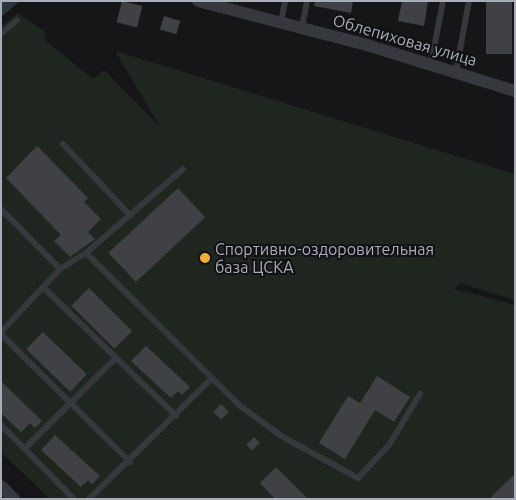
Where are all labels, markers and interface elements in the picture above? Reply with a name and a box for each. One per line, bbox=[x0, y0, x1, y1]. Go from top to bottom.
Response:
street label: Облепиховая улица bbox=[331, 10, 479, 70]
place label: Спортивно-оздоровительная база ЦСКА bbox=[215, 239, 434, 277]
marker: Спортивно-оздоровительная база ЦСКА bbox=[199, 252, 211, 264]

